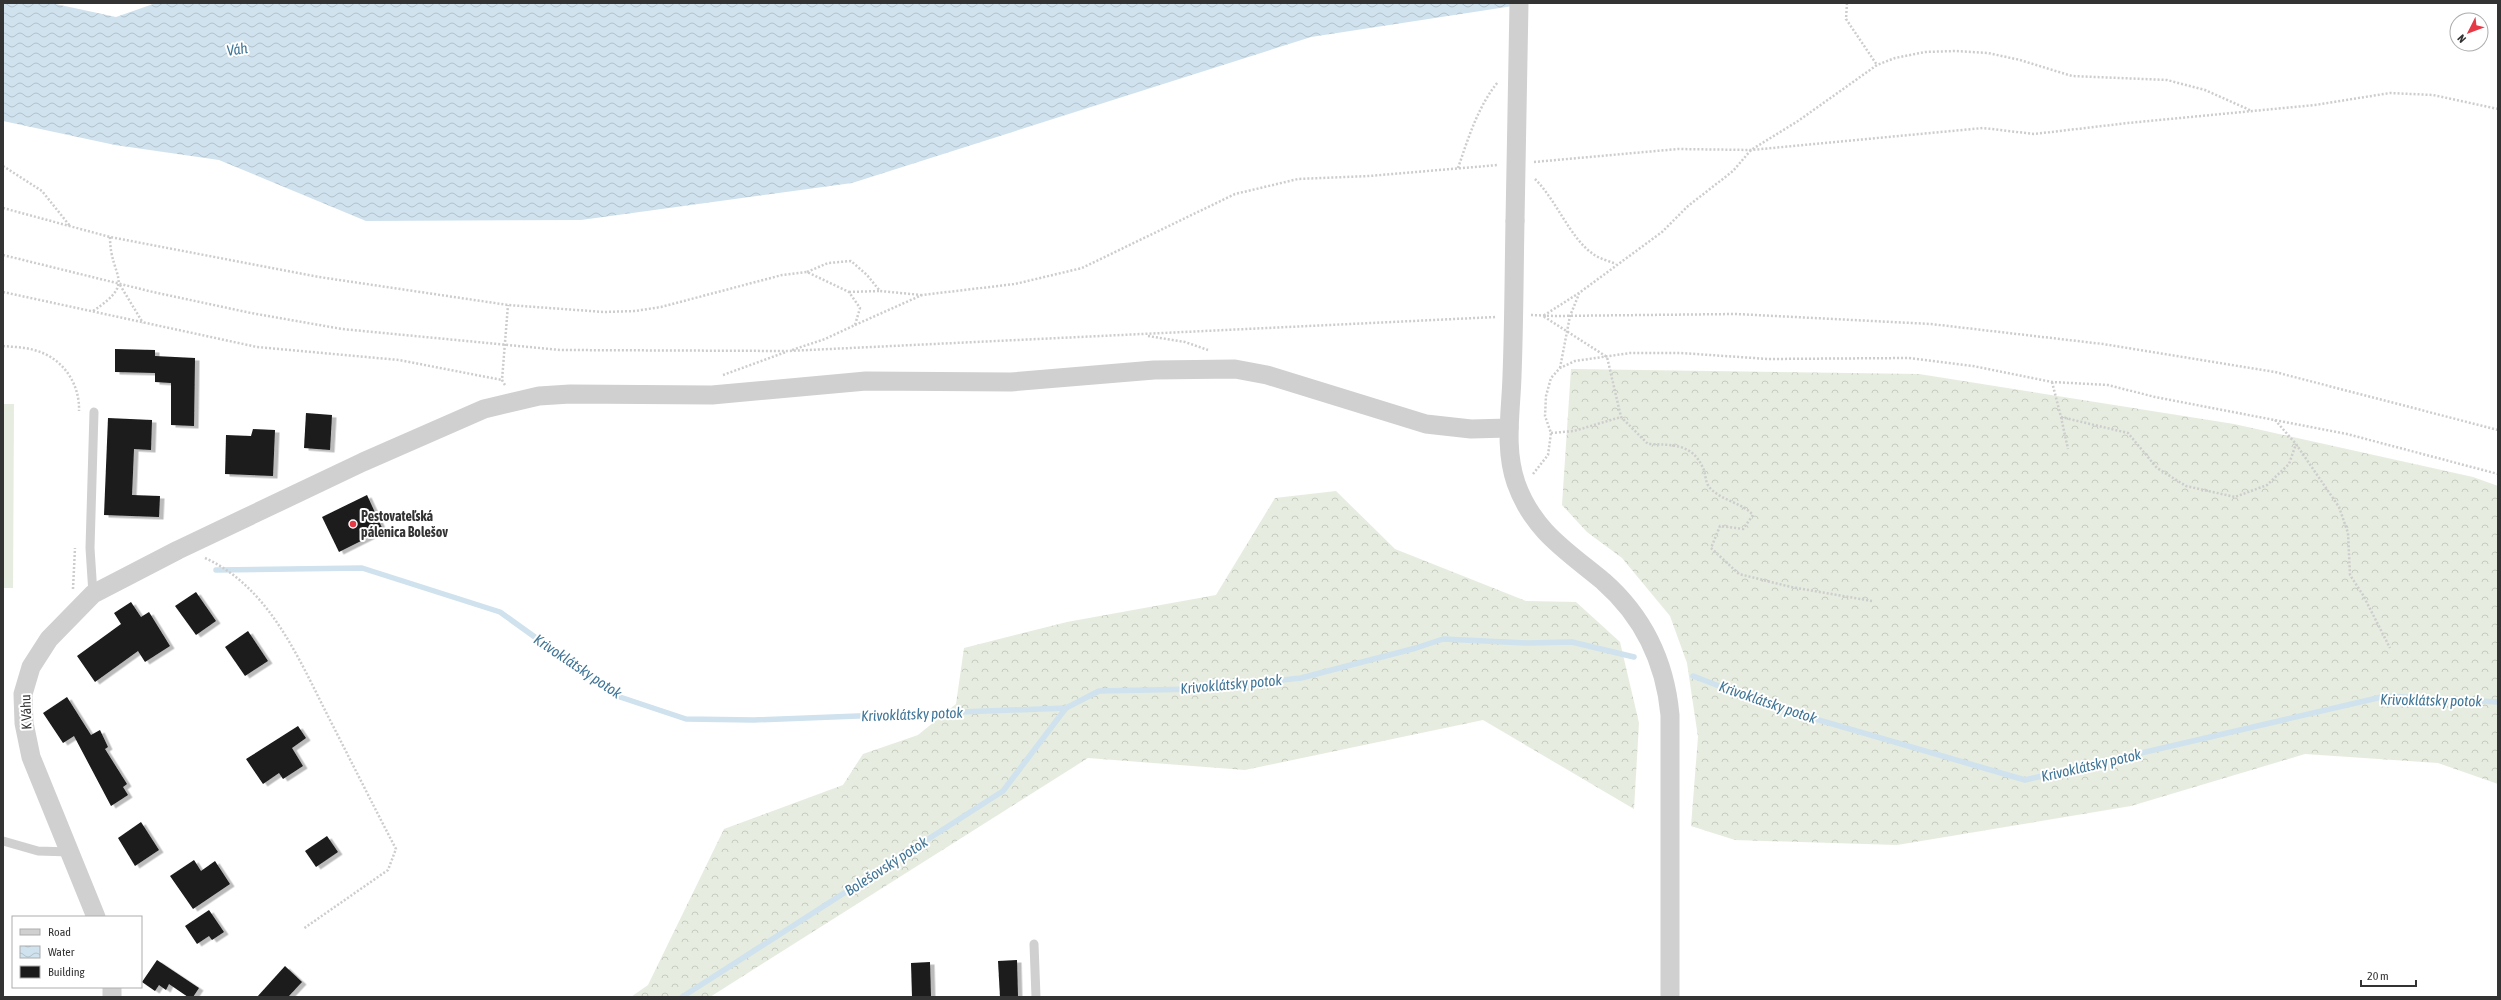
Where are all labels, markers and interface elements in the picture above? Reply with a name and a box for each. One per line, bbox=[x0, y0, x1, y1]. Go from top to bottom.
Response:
north arrow bbox=[2449, 12, 2489, 52]
text: N bbox=[2455, 32, 2468, 45]
water label: Váh bbox=[225, 39, 249, 59]
place label: Pestovateľská pálenica Bolešov bbox=[361, 508, 448, 540]
marker: Pestovateľská pálenica Bolešov bbox=[348, 519, 358, 529]
water label: Krivoklátsky potok bbox=[531, 630, 625, 702]
water label: Krivoklátsky potok bbox=[1179, 671, 1283, 697]
water label: Krivoklátsky potok bbox=[1717, 677, 1819, 727]
water label: Krivoklátsky potok bbox=[2380, 691, 2483, 709]
street label: K Váhu bbox=[17, 694, 35, 730]
water label: Krivoklátsky potok bbox=[861, 704, 964, 724]
water label: Krivoklátsky potok bbox=[2039, 745, 2143, 785]
water label: Bolešovský potok bbox=[841, 833, 931, 899]
legend bbox=[12, 916, 142, 988]
text: Road bbox=[48, 925, 71, 939]
text: Water bbox=[48, 945, 75, 959]
scale bar bbox=[2361, 962, 2416, 988]
text: Building bbox=[48, 965, 86, 979]
text: 20 m bbox=[2367, 969, 2389, 983]

